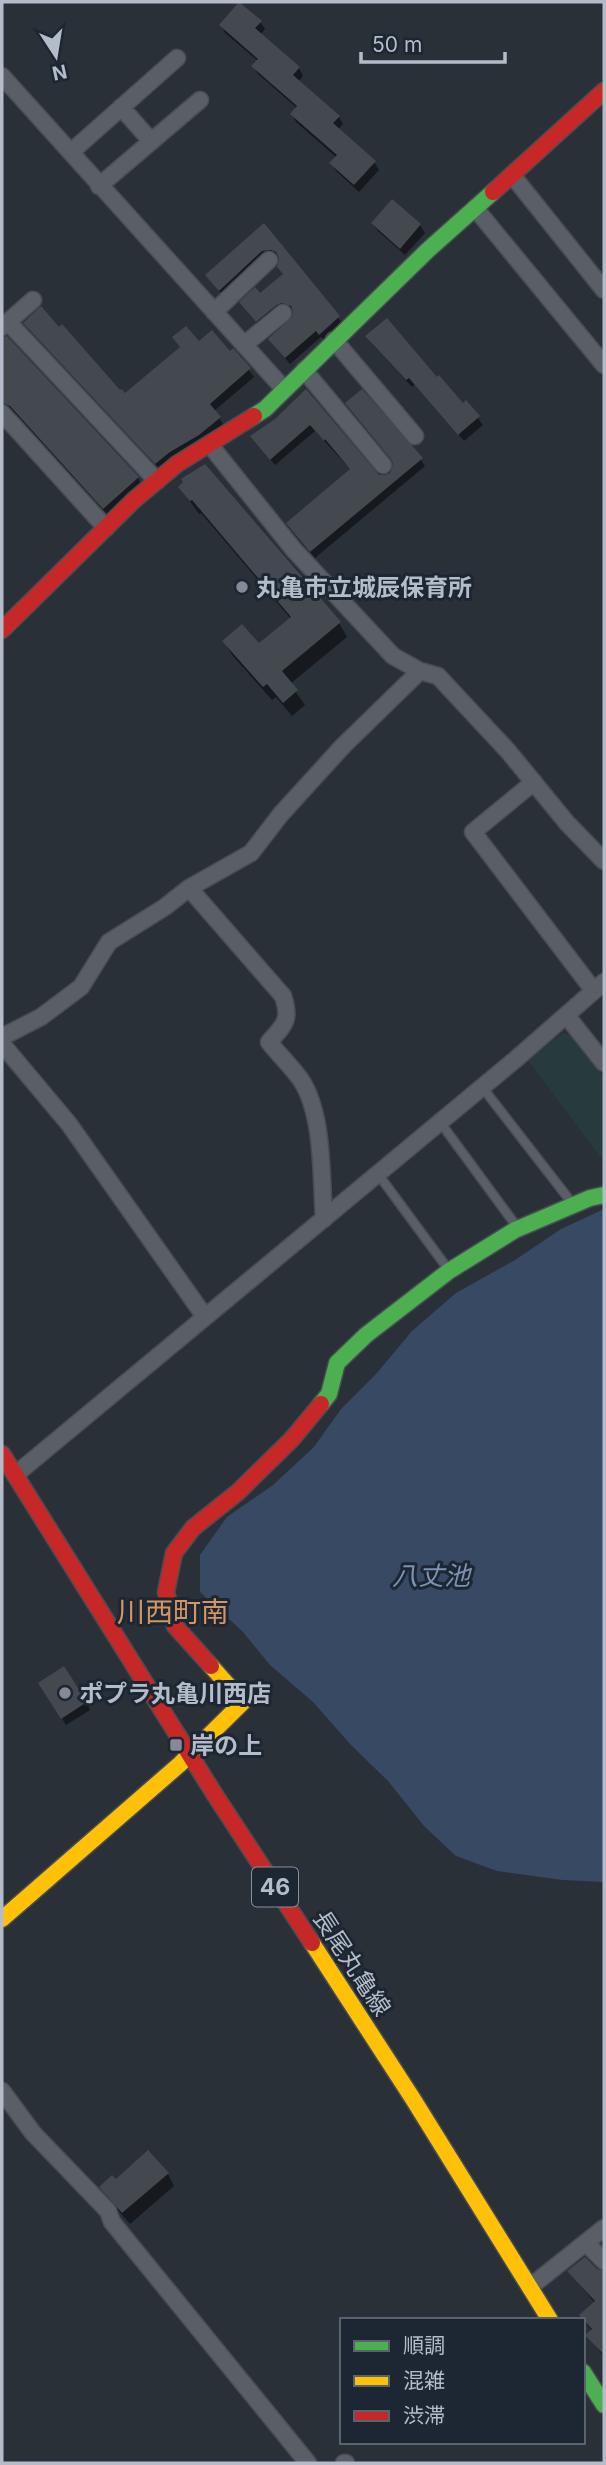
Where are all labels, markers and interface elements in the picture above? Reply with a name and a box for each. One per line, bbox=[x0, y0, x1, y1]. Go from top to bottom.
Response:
north arrow bbox=[21, 21, 91, 91]
scale bar bbox=[361, 21, 504, 65]
text: 50 m bbox=[372, 32, 422, 57]
text: N bbox=[50, 59, 69, 85]
place label: 丸亀市立城辰保育所 bbox=[256, 573, 472, 602]
marker: 丸亀市立城辰保育所 bbox=[234, 579, 250, 595]
water label: 八丈池 bbox=[392, 1560, 473, 1591]
district label: 川西町南 bbox=[117, 1595, 229, 1629]
place label: ポプラ丸亀川西店 bbox=[79, 1679, 271, 1708]
marker: ポプラ丸亀川西店 bbox=[57, 1685, 73, 1701]
place label: 岸の上 bbox=[190, 1731, 262, 1760]
marker: 岸の上 bbox=[168, 1737, 184, 1753]
road number: 46 bbox=[252, 1868, 298, 1906]
street label: 長尾丸亀線 bbox=[307, 1905, 397, 2021]
legend bbox=[340, 2318, 585, 2444]
text: 順調 bbox=[403, 2333, 445, 2358]
text: 混雑 bbox=[403, 2368, 445, 2393]
text: 渋滞 bbox=[403, 2403, 445, 2428]

